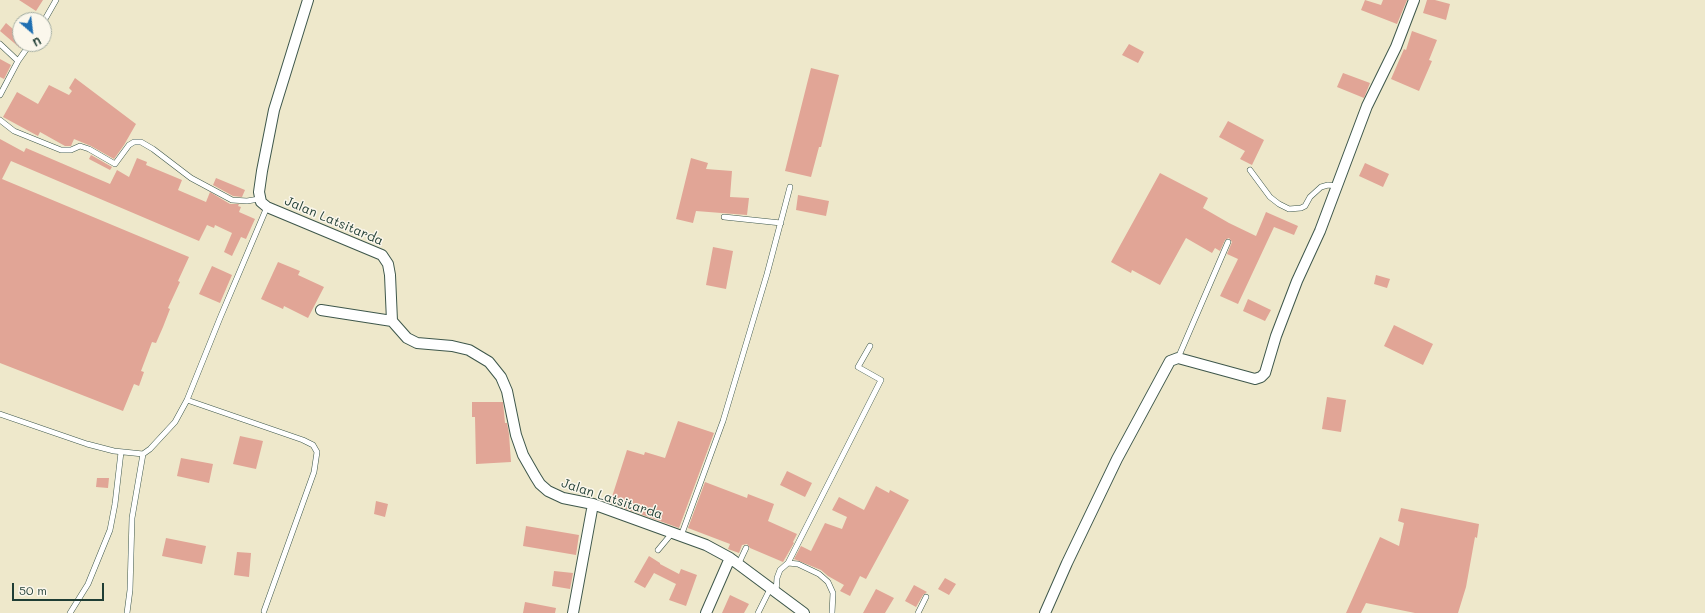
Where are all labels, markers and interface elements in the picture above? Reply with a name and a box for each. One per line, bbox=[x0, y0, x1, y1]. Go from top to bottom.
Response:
north arrow bbox=[12, 12, 52, 52]
text: U bbox=[30, 34, 44, 51]
street label: Jalan Latsitarda bbox=[282, 193, 386, 249]
street label: Jalan Latsitarda bbox=[559, 475, 665, 523]
scale bar bbox=[14, 575, 106, 601]
text: 50 m bbox=[19, 582, 47, 598]

